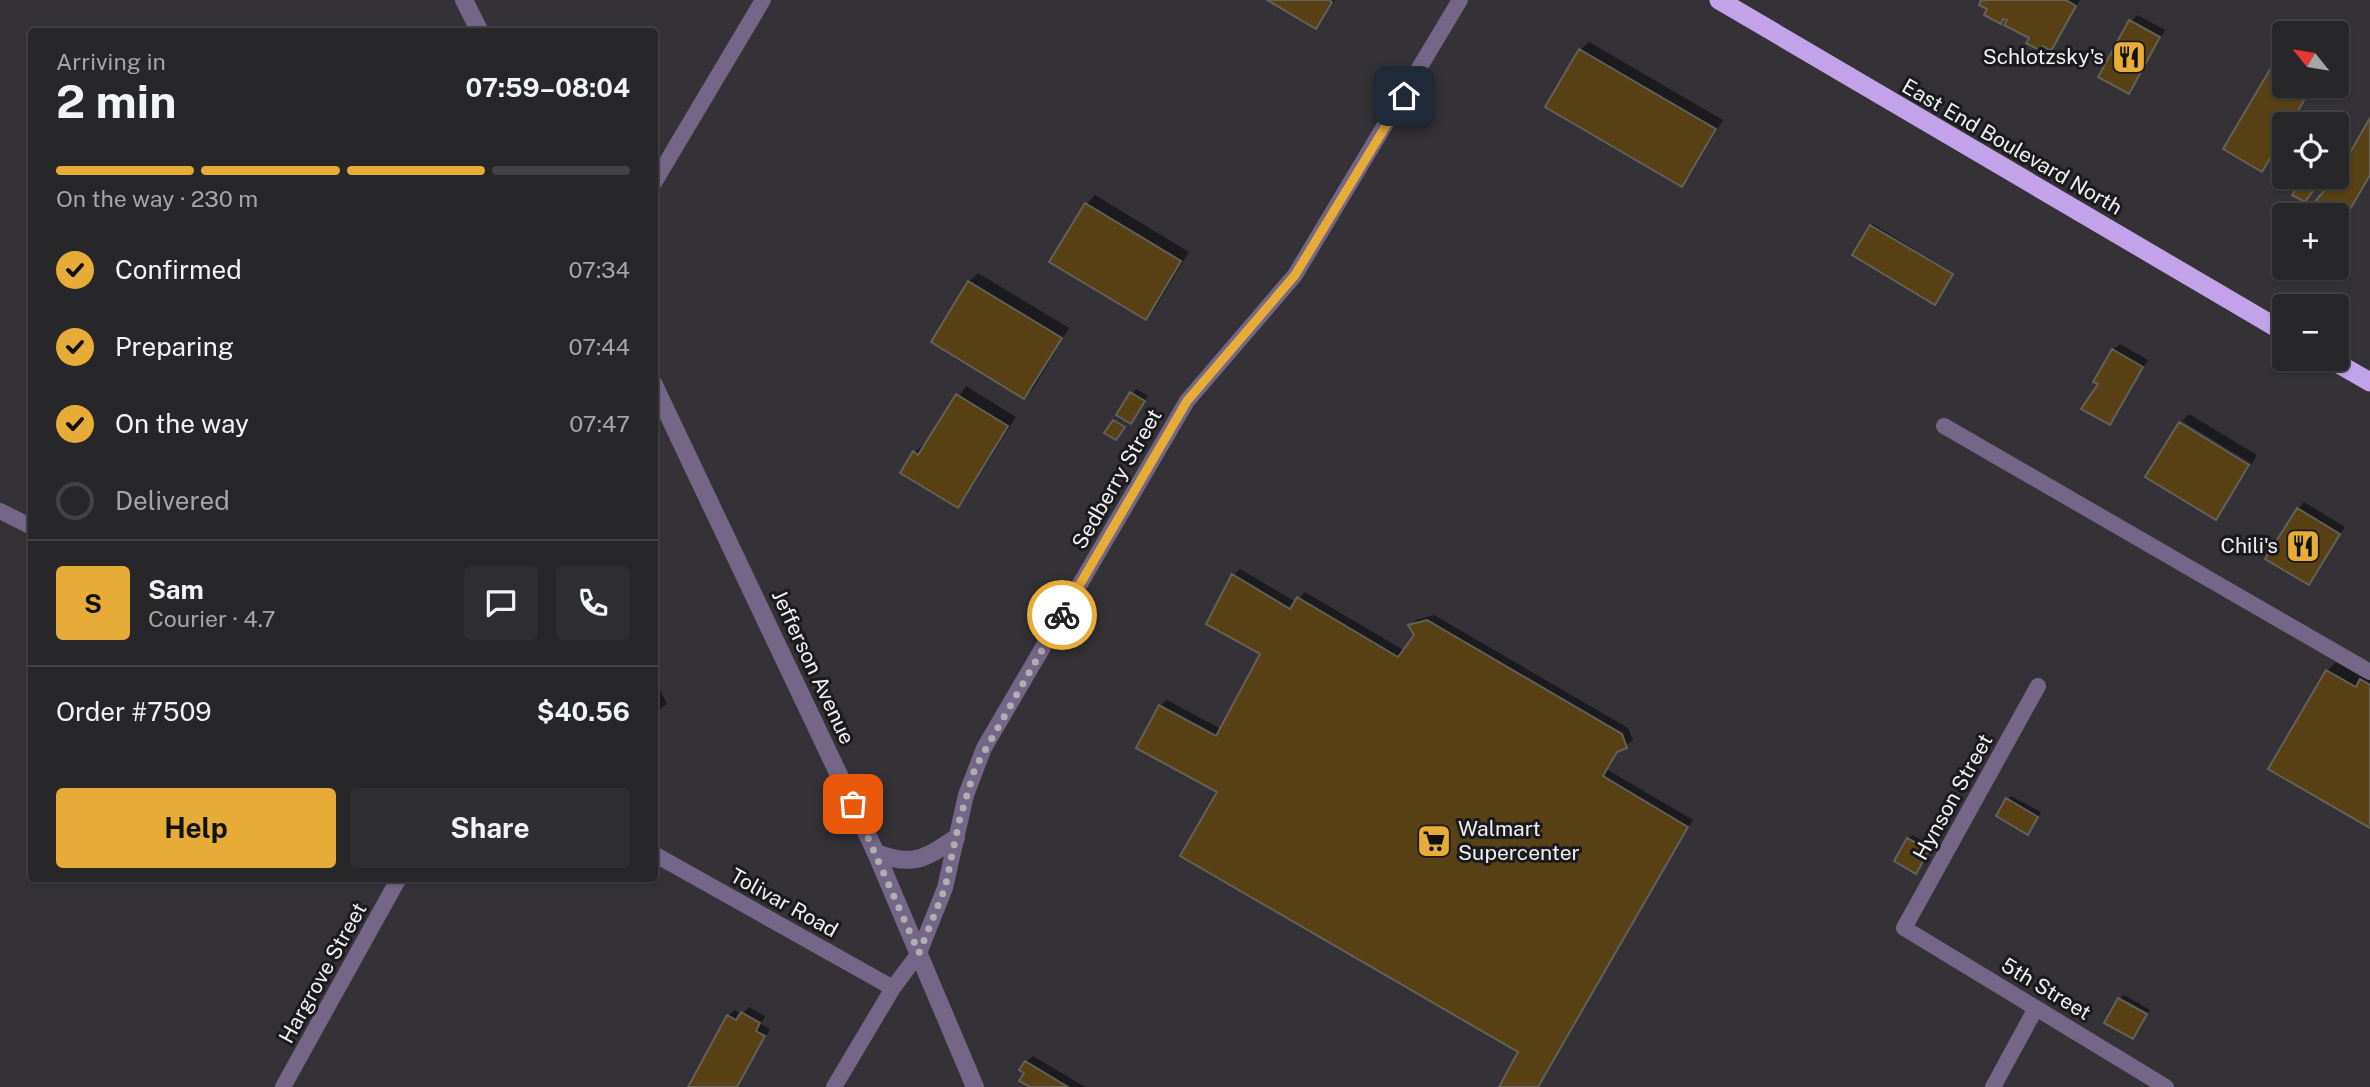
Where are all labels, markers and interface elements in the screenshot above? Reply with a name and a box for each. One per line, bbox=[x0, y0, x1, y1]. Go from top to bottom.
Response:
north arrow bbox=[2272, 21, 2348, 98]
map controls bbox=[2272, 21, 2349, 371]
restaurant icon: Schlotzsky's bbox=[2110, 38, 2148, 76]
place label: Schlotzsky's bbox=[1983, 44, 2104, 69]
text: Arriving in bbox=[56, 48, 166, 75]
pin bbox=[1374, 66, 1434, 126]
text: 07:59–08:04 bbox=[465, 72, 630, 103]
street label: East End Boulevard North bbox=[1898, 73, 2127, 220]
text: 2 min bbox=[56, 74, 176, 128]
icon: home bbox=[1385, 77, 1423, 115]
button: locate bbox=[2272, 112, 2349, 189]
text: On the way · 230 m bbox=[56, 185, 258, 212]
button: + bbox=[2272, 203, 2349, 280]
icon: check bbox=[56, 251, 94, 289]
text: Confirmed bbox=[115, 254, 242, 285]
text: 07:34 bbox=[568, 256, 630, 283]
button: − bbox=[2272, 294, 2349, 371]
icon: check bbox=[56, 328, 94, 366]
text: Preparing bbox=[115, 331, 234, 362]
text: 07:44 bbox=[569, 333, 630, 360]
street label: Sedberry Street bbox=[1066, 404, 1167, 553]
icon: check bbox=[56, 405, 94, 443]
text: On the way bbox=[115, 408, 249, 439]
text: 07:47 bbox=[569, 410, 630, 437]
text: Delivered bbox=[115, 485, 230, 516]
restaurant icon: Chili's bbox=[2284, 527, 2322, 565]
place label: Chili's bbox=[2221, 533, 2278, 558]
button: chat bbox=[464, 566, 538, 640]
button: phone bbox=[556, 566, 630, 640]
text: Sam bbox=[148, 574, 204, 605]
courier bbox=[1027, 580, 1097, 650]
street label: Jefferson Avenue bbox=[767, 586, 860, 748]
text: S bbox=[84, 588, 102, 619]
icon: bike bbox=[1043, 596, 1081, 634]
text: Courier · 4.7 bbox=[148, 605, 276, 632]
text: Order #7509 bbox=[56, 696, 212, 727]
text: $40.56 bbox=[537, 696, 630, 727]
street label: Hynson Street bbox=[1908, 729, 1998, 864]
pin bbox=[823, 774, 883, 834]
icon: bag bbox=[834, 785, 872, 823]
button: Help bbox=[56, 788, 336, 868]
button: Share bbox=[350, 788, 630, 868]
place label: Walmart Supercenter bbox=[1458, 816, 1580, 865]
supermarket icon: Walmart Supercenter bbox=[1415, 822, 1453, 860]
street label: Tolivar Road bbox=[726, 863, 842, 942]
street label: Hargrove Street bbox=[274, 898, 372, 1047]
street label: 5th Street bbox=[1997, 952, 2096, 1025]

